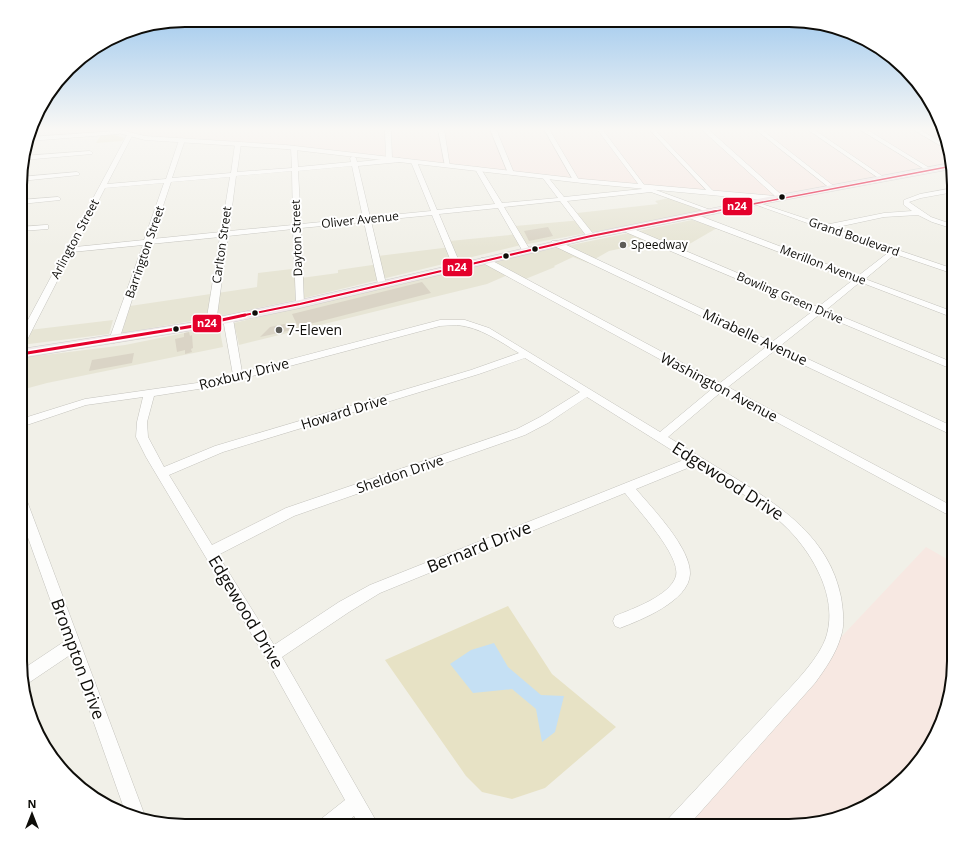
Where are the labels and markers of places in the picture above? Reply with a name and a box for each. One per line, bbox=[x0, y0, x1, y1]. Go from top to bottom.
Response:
unlabelled marker bbox=[777, 192, 787, 202]
place label: Speedway bbox=[631, 236, 689, 253]
marker: Speedway bbox=[618, 240, 628, 250]
unlabelled marker bbox=[530, 244, 540, 254]
unlabelled marker bbox=[501, 251, 511, 261]
unlabelled marker bbox=[250, 308, 260, 318]
place label: 7-Eleven bbox=[287, 320, 342, 339]
unlabelled marker bbox=[171, 324, 181, 334]
marker: 7-Eleven bbox=[274, 325, 284, 335]

